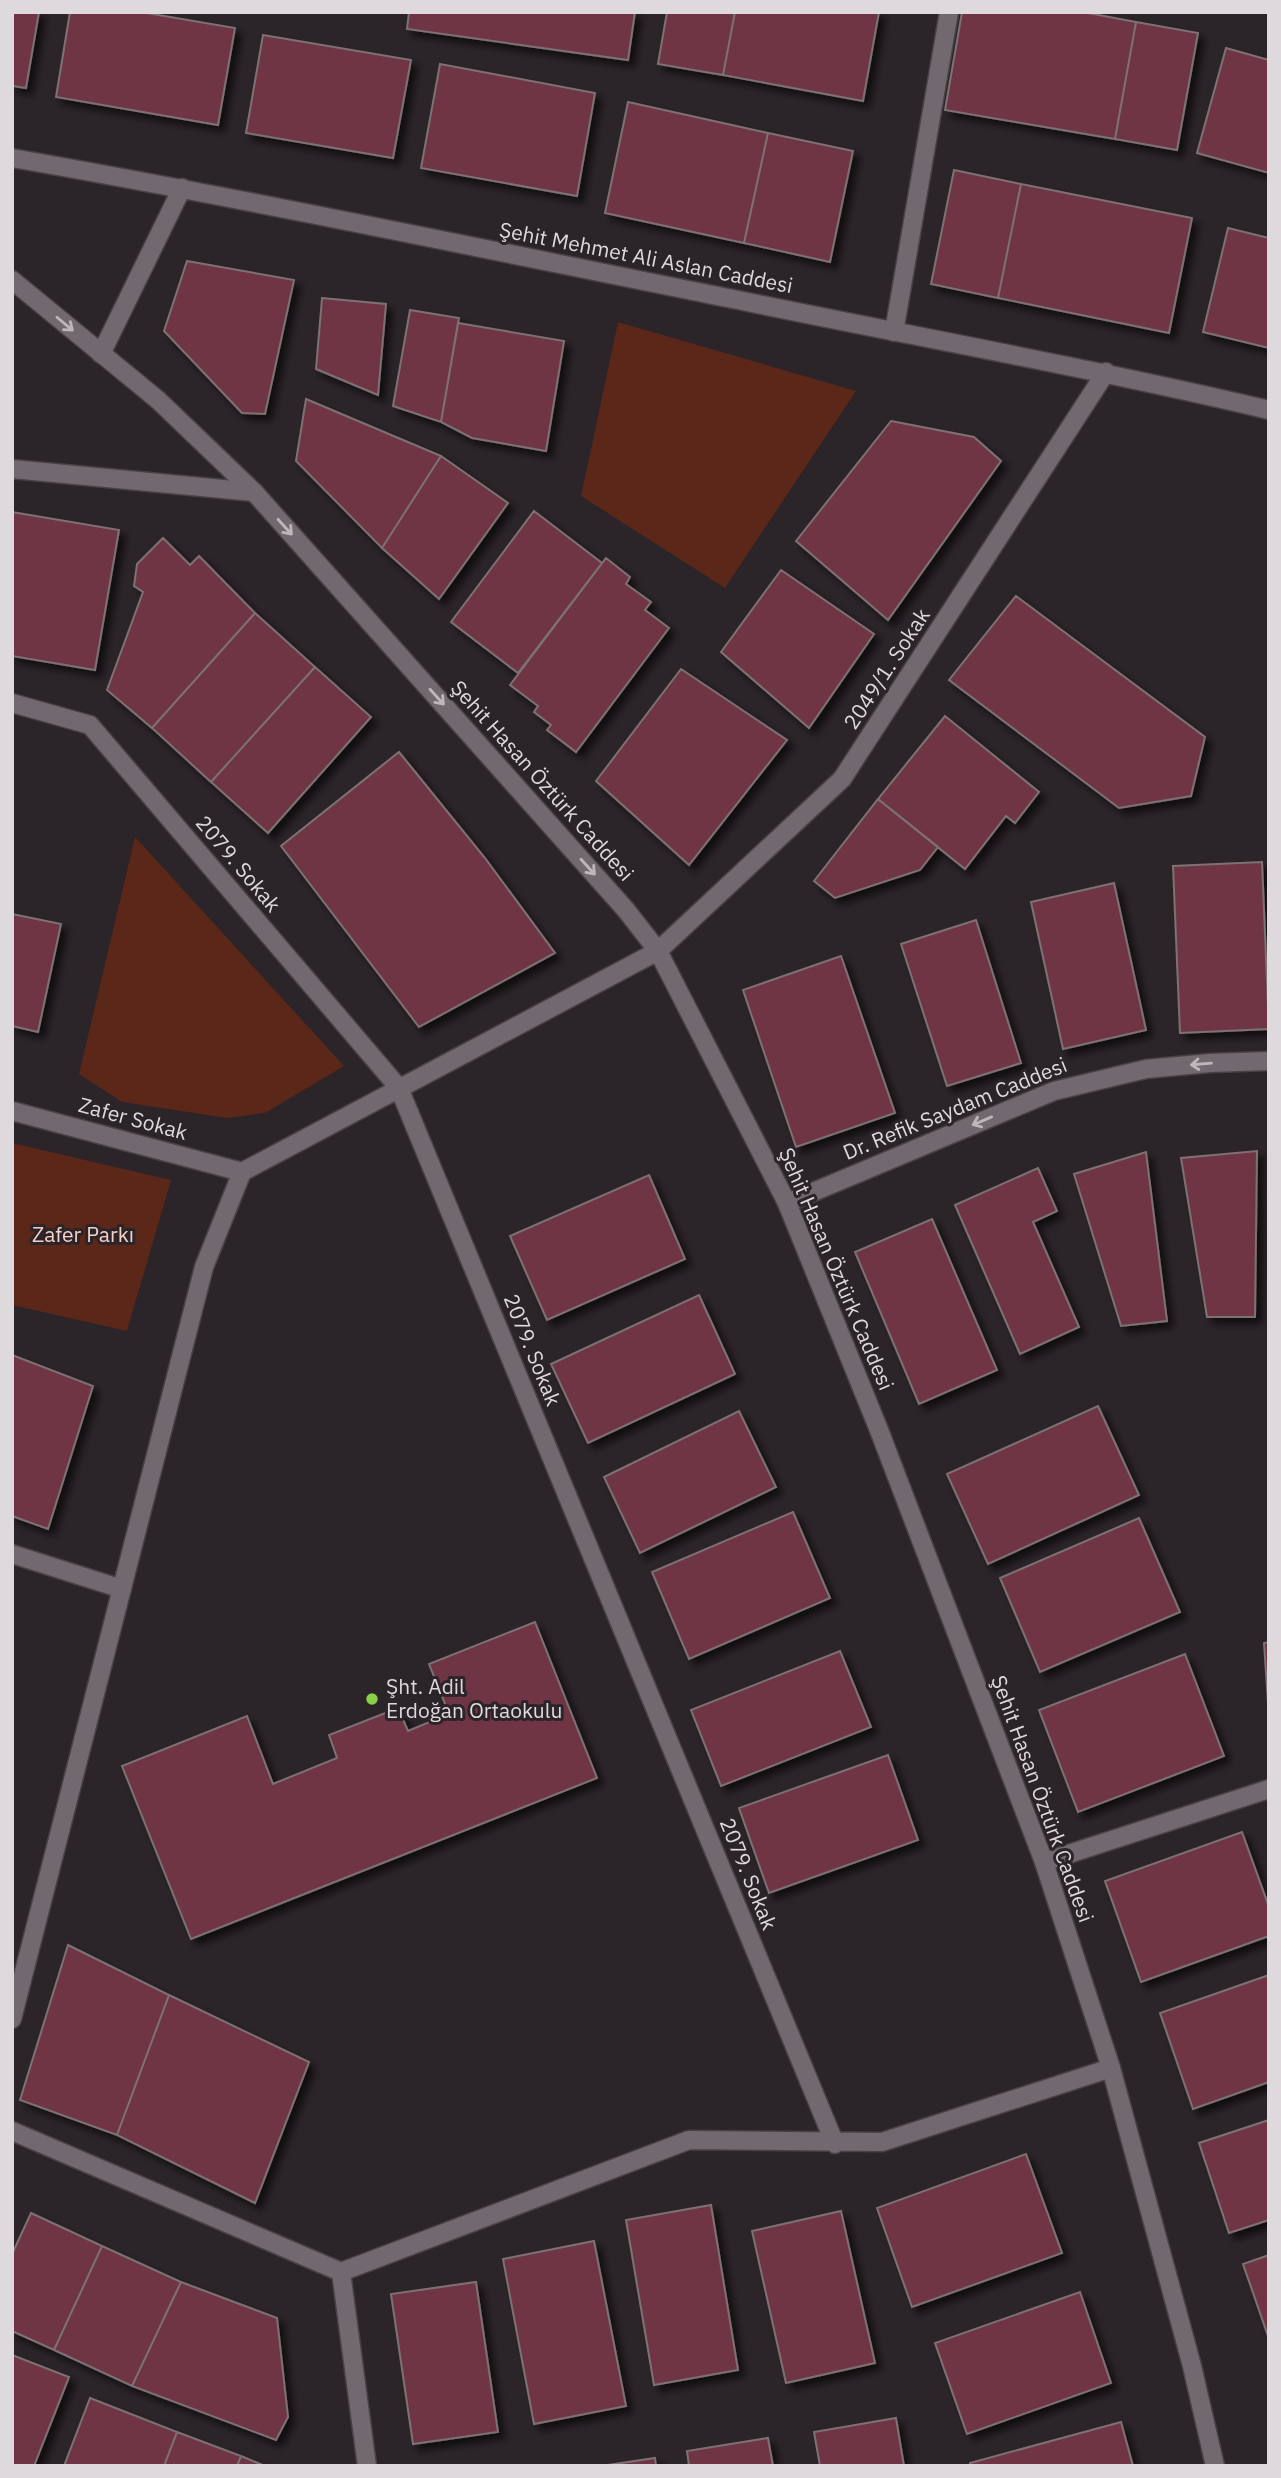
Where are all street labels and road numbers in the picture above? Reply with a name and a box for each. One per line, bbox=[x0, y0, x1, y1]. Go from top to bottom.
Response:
street label: Şehit Mehmet Ali Aslan Caddesi bbox=[497, 215, 795, 299]
street label: 2049/1. Sokak bbox=[837, 603, 936, 734]
street label: Şehit Hasan Öztürk Caddesi bbox=[445, 674, 640, 887]
street label: 2079. Sokak bbox=[190, 809, 288, 918]
street label: Dr. Refik Saydam Caddesi bbox=[838, 1050, 1071, 1166]
street label: Zafer Sokak bbox=[76, 1090, 191, 1146]
street label: Şehit Hasan Öztürk Caddesi bbox=[773, 1143, 901, 1394]
street label: 2079. Sokak bbox=[498, 1290, 568, 1410]
street label: Şehit Hasan Öztürk Caddesi bbox=[985, 1671, 1101, 1926]
street label: 2079. Sokak bbox=[714, 1814, 784, 1934]

